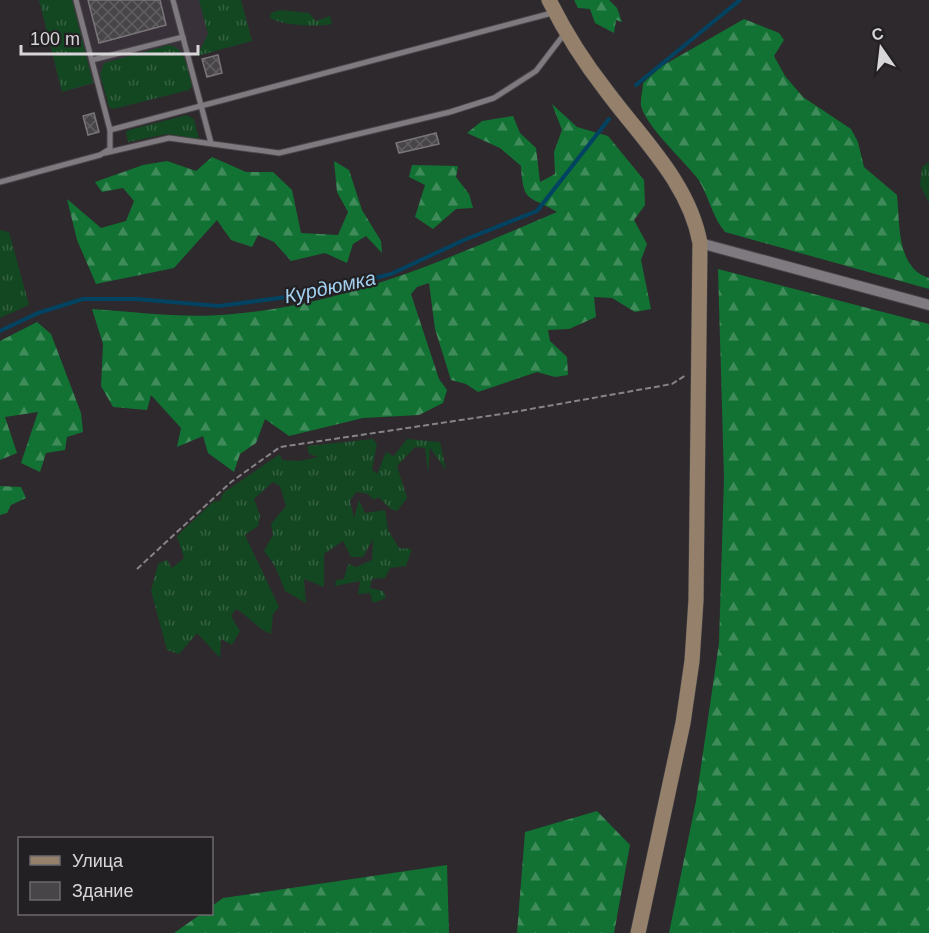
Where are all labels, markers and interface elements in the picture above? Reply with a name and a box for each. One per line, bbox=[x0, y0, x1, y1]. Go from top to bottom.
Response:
scale bar bbox=[21, 18, 198, 56]
north arrow bbox=[851, 18, 911, 78]
text: С bbox=[870, 24, 886, 44]
text: 100 m bbox=[30, 29, 80, 49]
water label: Курдюмка bbox=[282, 267, 378, 307]
legend bbox=[18, 837, 213, 915]
text: Улица bbox=[72, 851, 124, 871]
text: Здание bbox=[72, 881, 133, 901]

